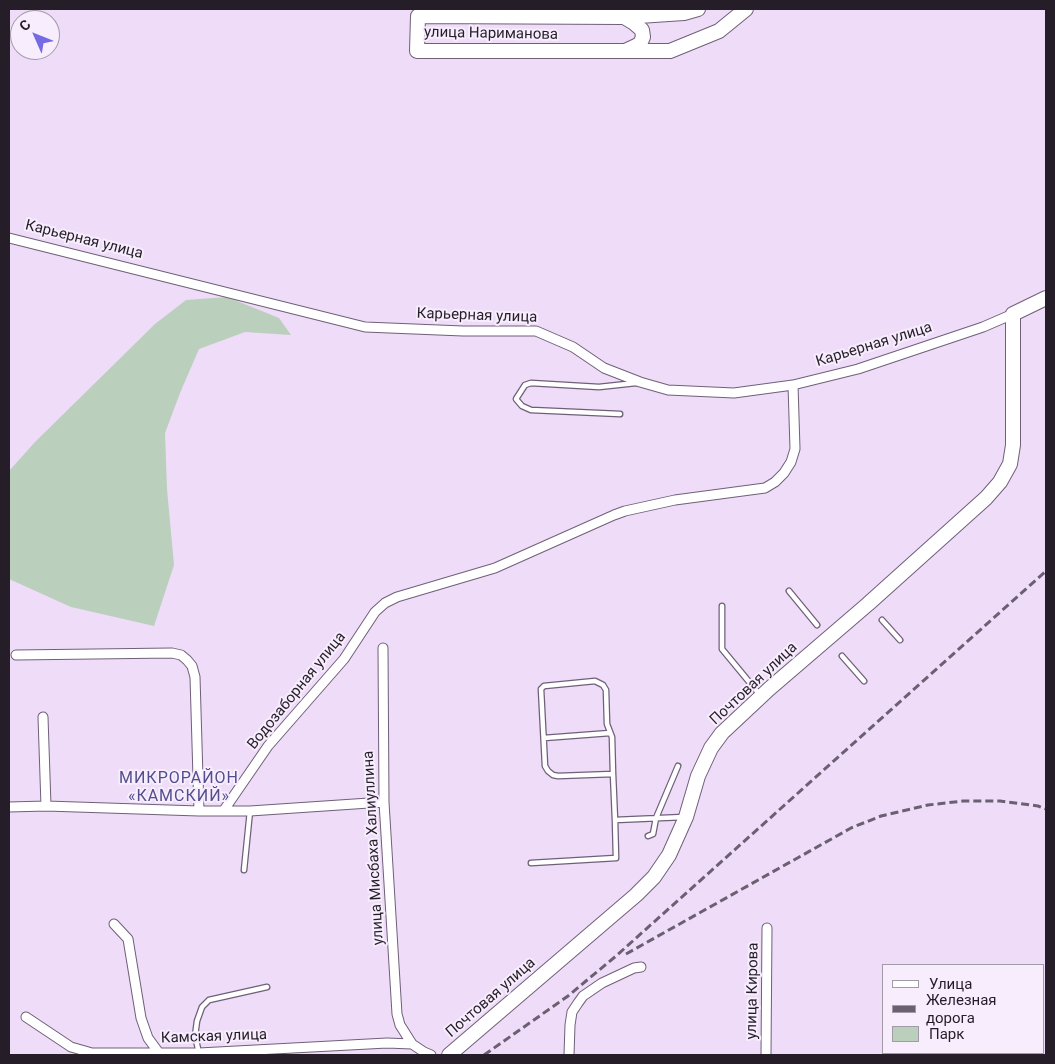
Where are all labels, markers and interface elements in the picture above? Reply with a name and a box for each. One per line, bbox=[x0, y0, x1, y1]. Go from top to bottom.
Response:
north arrow bbox=[10, 10, 60, 60]
text: С bbox=[16, 16, 34, 34]
street label: улица Нариманова bbox=[424, 24, 558, 44]
street label: Карьерная улица bbox=[23, 217, 145, 263]
street label: Карьерная улица bbox=[416, 305, 538, 327]
street label: Карьерная улица bbox=[814, 319, 934, 371]
street label: Водозаборная улица bbox=[244, 629, 350, 753]
street label: Почтовая улица bbox=[707, 639, 801, 729]
street label: улица Мисбаха Халиуллина bbox=[360, 750, 388, 946]
district label: МИКРОРАЙОН «КАМСКИЙ» bbox=[118, 769, 240, 807]
street label: улица Кирова bbox=[743, 942, 763, 1040]
street label: Почтовая улица bbox=[443, 954, 539, 1042]
legend bbox=[882, 964, 1045, 1054]
text: Улица bbox=[929, 975, 972, 993]
text: Железная дорога bbox=[926, 991, 997, 1027]
text: Парк bbox=[929, 1025, 964, 1043]
street label: Камская улица bbox=[161, 1026, 267, 1048]

